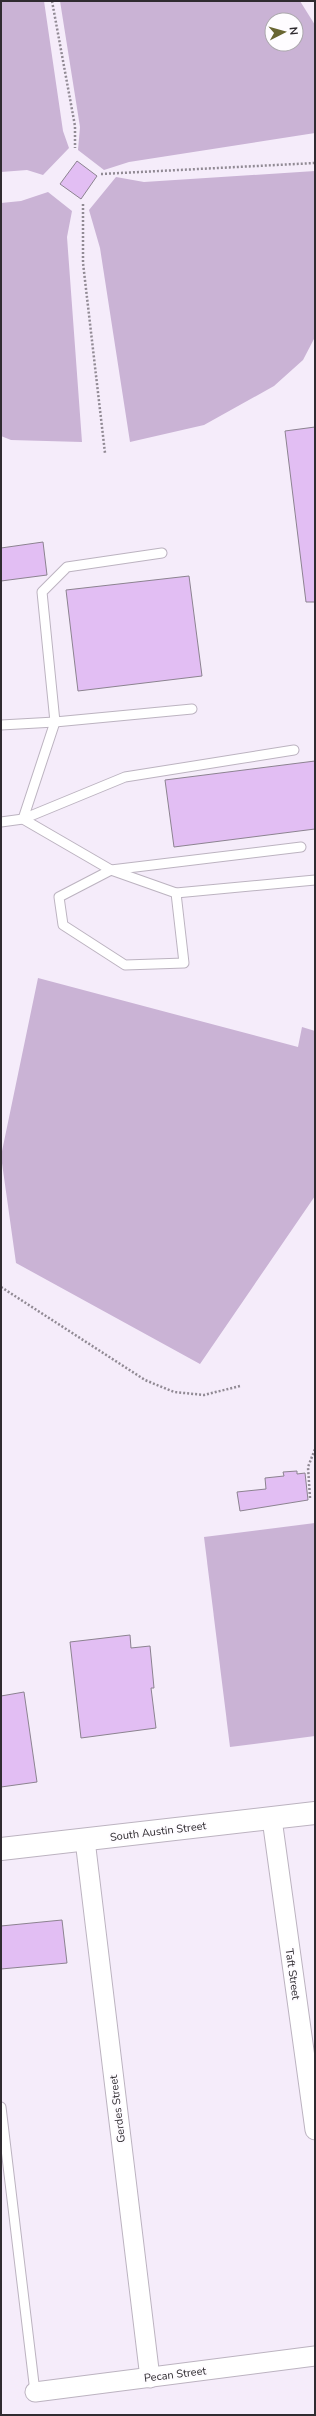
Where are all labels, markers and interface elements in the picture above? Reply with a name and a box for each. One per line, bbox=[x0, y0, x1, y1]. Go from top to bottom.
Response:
north arrow bbox=[264, 12, 304, 52]
text: N bbox=[286, 26, 301, 36]
street label: South Austin Street bbox=[109, 1818, 207, 1845]
street label: Taft Street bbox=[281, 1947, 304, 2001]
street label: Gerdes Street bbox=[106, 2074, 129, 2144]
street label: Pecan Street bbox=[143, 2363, 207, 2386]

